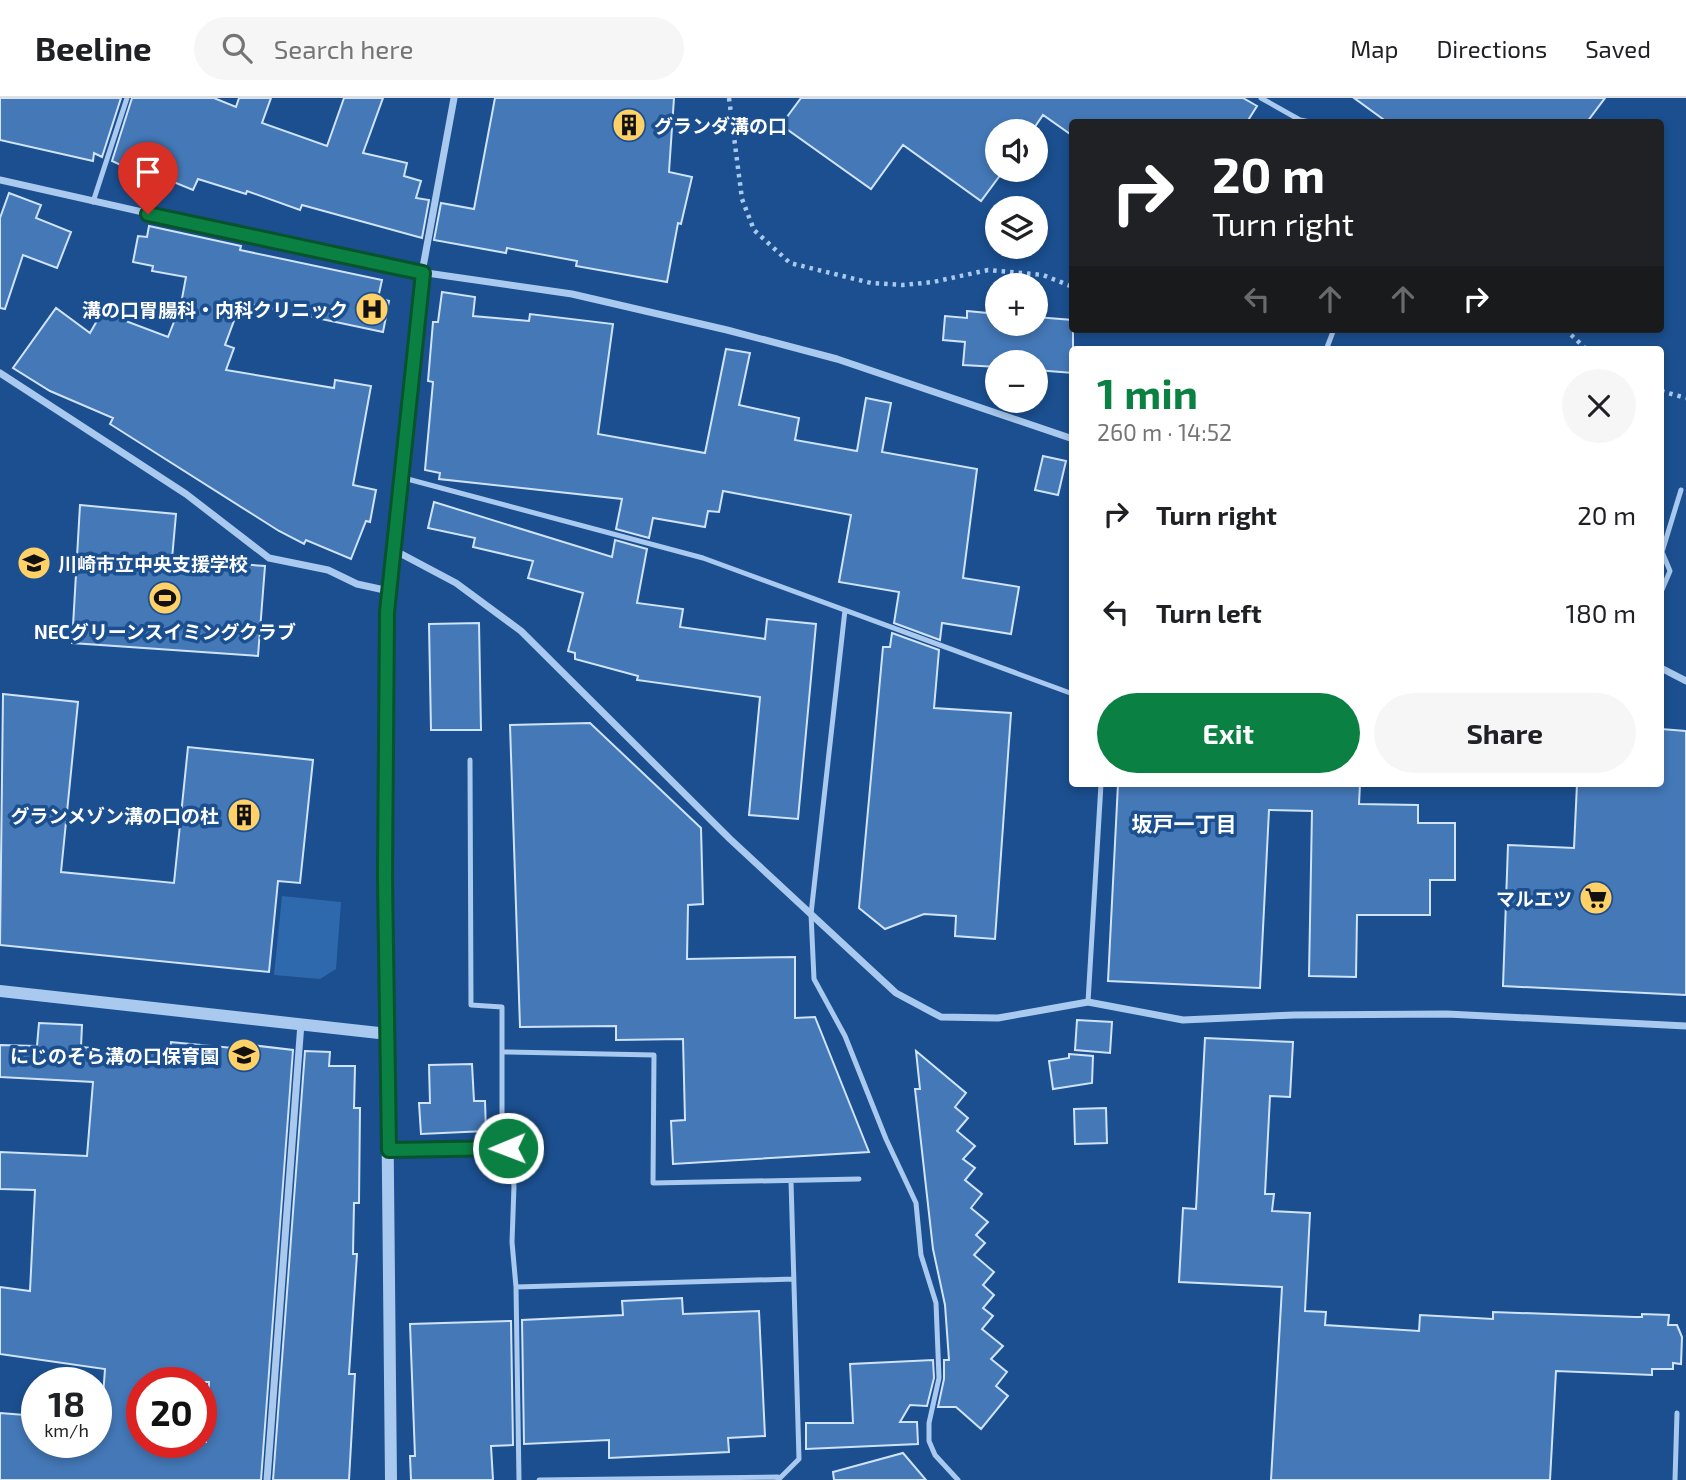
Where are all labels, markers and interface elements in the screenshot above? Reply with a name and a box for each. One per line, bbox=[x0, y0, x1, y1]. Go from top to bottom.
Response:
search box bbox=[194, 17, 684, 80]
text: Beeline bbox=[35, 28, 152, 68]
icon: search bbox=[218, 29, 256, 67]
text: Search here bbox=[274, 33, 413, 64]
text: Map bbox=[1350, 34, 1398, 63]
text: Directions bbox=[1436, 34, 1547, 63]
text: Saved bbox=[1585, 34, 1651, 63]
building icon: グランダ溝の口 bbox=[610, 106, 648, 144]
place label: グランダ溝の口 bbox=[654, 114, 787, 137]
map controls bbox=[985, 119, 1048, 413]
button: sound bbox=[985, 119, 1048, 182]
pin bbox=[118, 142, 178, 214]
text: 20 m bbox=[1212, 144, 1325, 203]
icon: right bbox=[1097, 147, 1188, 238]
icon: arrive bbox=[129, 153, 167, 191]
button: layers bbox=[985, 196, 1048, 259]
text: Turn right bbox=[1212, 204, 1354, 242]
button: + bbox=[985, 273, 1048, 336]
icon: left bbox=[1238, 280, 1276, 318]
icon: ahead bbox=[1311, 280, 1349, 318]
icon: ahead bbox=[1384, 280, 1422, 318]
icon: right bbox=[1457, 280, 1495, 318]
hospital icon: 溝の口胃腸科・内科クリニック bbox=[353, 290, 391, 328]
place label: 溝の口胃腸科・内科クリニック bbox=[82, 298, 348, 321]
button: − bbox=[985, 350, 1048, 413]
text: 1 min bbox=[1097, 367, 1198, 417]
button: close bbox=[1562, 369, 1636, 443]
text: 260 m · 14:52 bbox=[1097, 418, 1232, 446]
icon: right bbox=[1097, 495, 1135, 533]
text: Turn right bbox=[1156, 499, 1277, 530]
text: 20 m bbox=[1577, 499, 1636, 530]
school or university icon: 川崎市立中央支援学校 bbox=[15, 544, 53, 582]
place label: 川崎市立中央支援学校 bbox=[58, 552, 248, 575]
sports icon: NECグリーンスイミングクラブ bbox=[146, 579, 184, 617]
icon: left bbox=[1097, 593, 1135, 631]
text: Turn left bbox=[1156, 597, 1262, 628]
text: 180 m bbox=[1566, 597, 1636, 628]
place label: NECグリーンスイミングクラブ bbox=[34, 620, 296, 643]
button: Exit bbox=[1097, 693, 1360, 773]
button: Share bbox=[1374, 693, 1636, 773]
building icon: グランメゾン溝の口の杜 bbox=[225, 796, 263, 834]
place label: グランメゾン溝の口の杜 bbox=[11, 804, 219, 827]
district label: 坂戸一丁目 bbox=[1132, 811, 1237, 836]
supermarket icon: マルエツ bbox=[1577, 879, 1615, 917]
place label: マルエツ bbox=[1496, 887, 1572, 910]
school or university icon: にじのそら溝の口保育園 bbox=[225, 1036, 263, 1074]
place label: にじのそら溝の口保育園 bbox=[10, 1044, 219, 1067]
position arrow bbox=[471, 1111, 545, 1185]
speed limit sign: 20 bbox=[126, 1367, 217, 1458]
text: 18 bbox=[48, 1382, 85, 1424]
text: km/h bbox=[44, 1419, 89, 1441]

